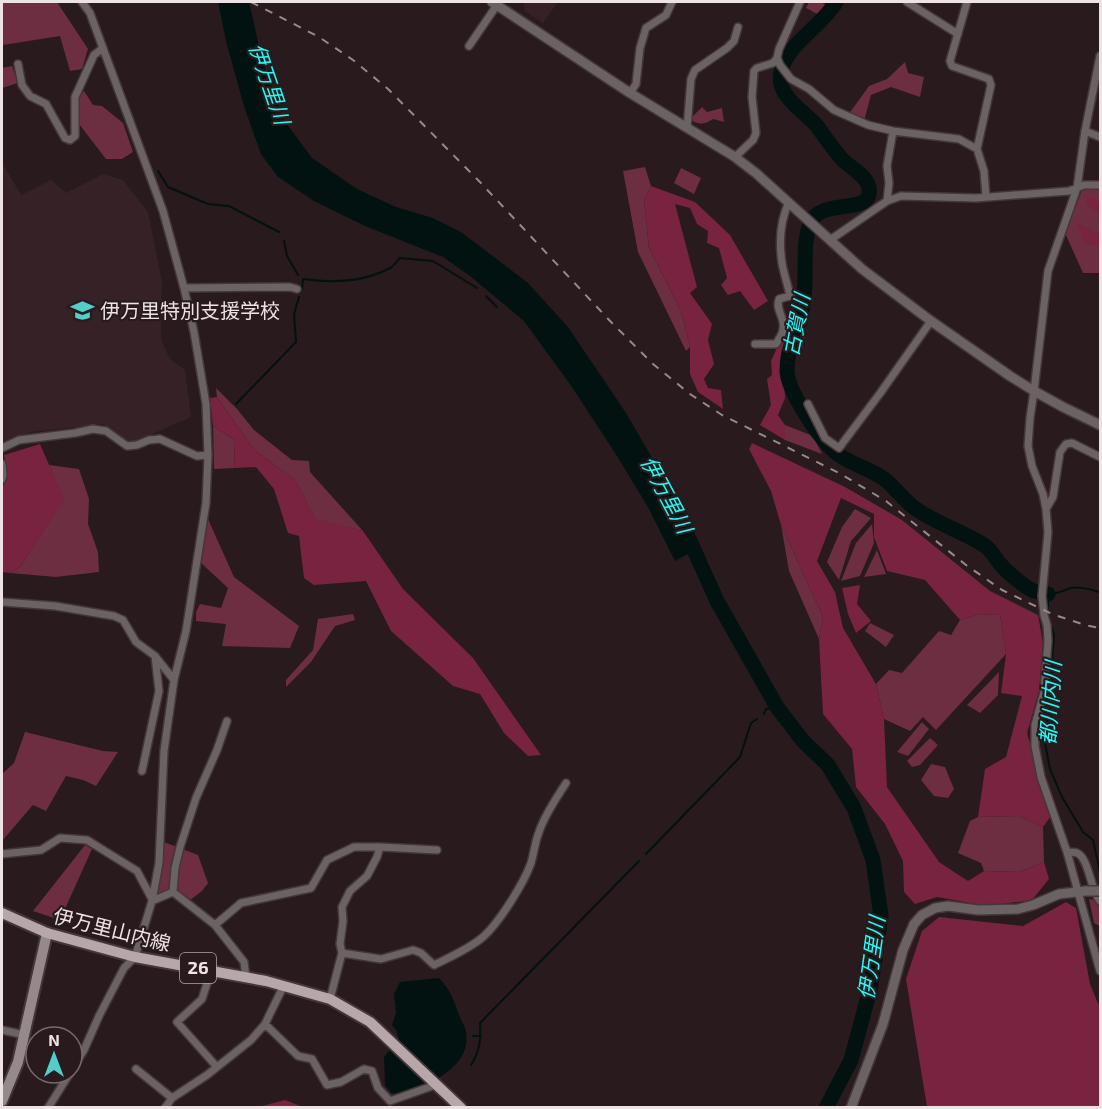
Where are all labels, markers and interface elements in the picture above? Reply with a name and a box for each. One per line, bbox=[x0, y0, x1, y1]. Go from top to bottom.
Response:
water label: 伊万里川 bbox=[245, 40, 297, 129]
water label: 古賀川 bbox=[777, 289, 814, 358]
school or university icon: 伊万里特別支援学校 bbox=[69, 298, 95, 324]
place label: 伊万里特別支援学校 bbox=[100, 298, 280, 322]
water label: 伊万里川 bbox=[637, 451, 699, 539]
water label: 都川内川 bbox=[1034, 658, 1065, 746]
street label: 伊万里山内線 bbox=[51, 903, 173, 955]
water label: 伊万里川 bbox=[852, 912, 889, 1001]
road number: 26 bbox=[180, 953, 216, 983]
north arrow bbox=[24, 1025, 84, 1085]
text: N bbox=[48, 1030, 60, 1049]

